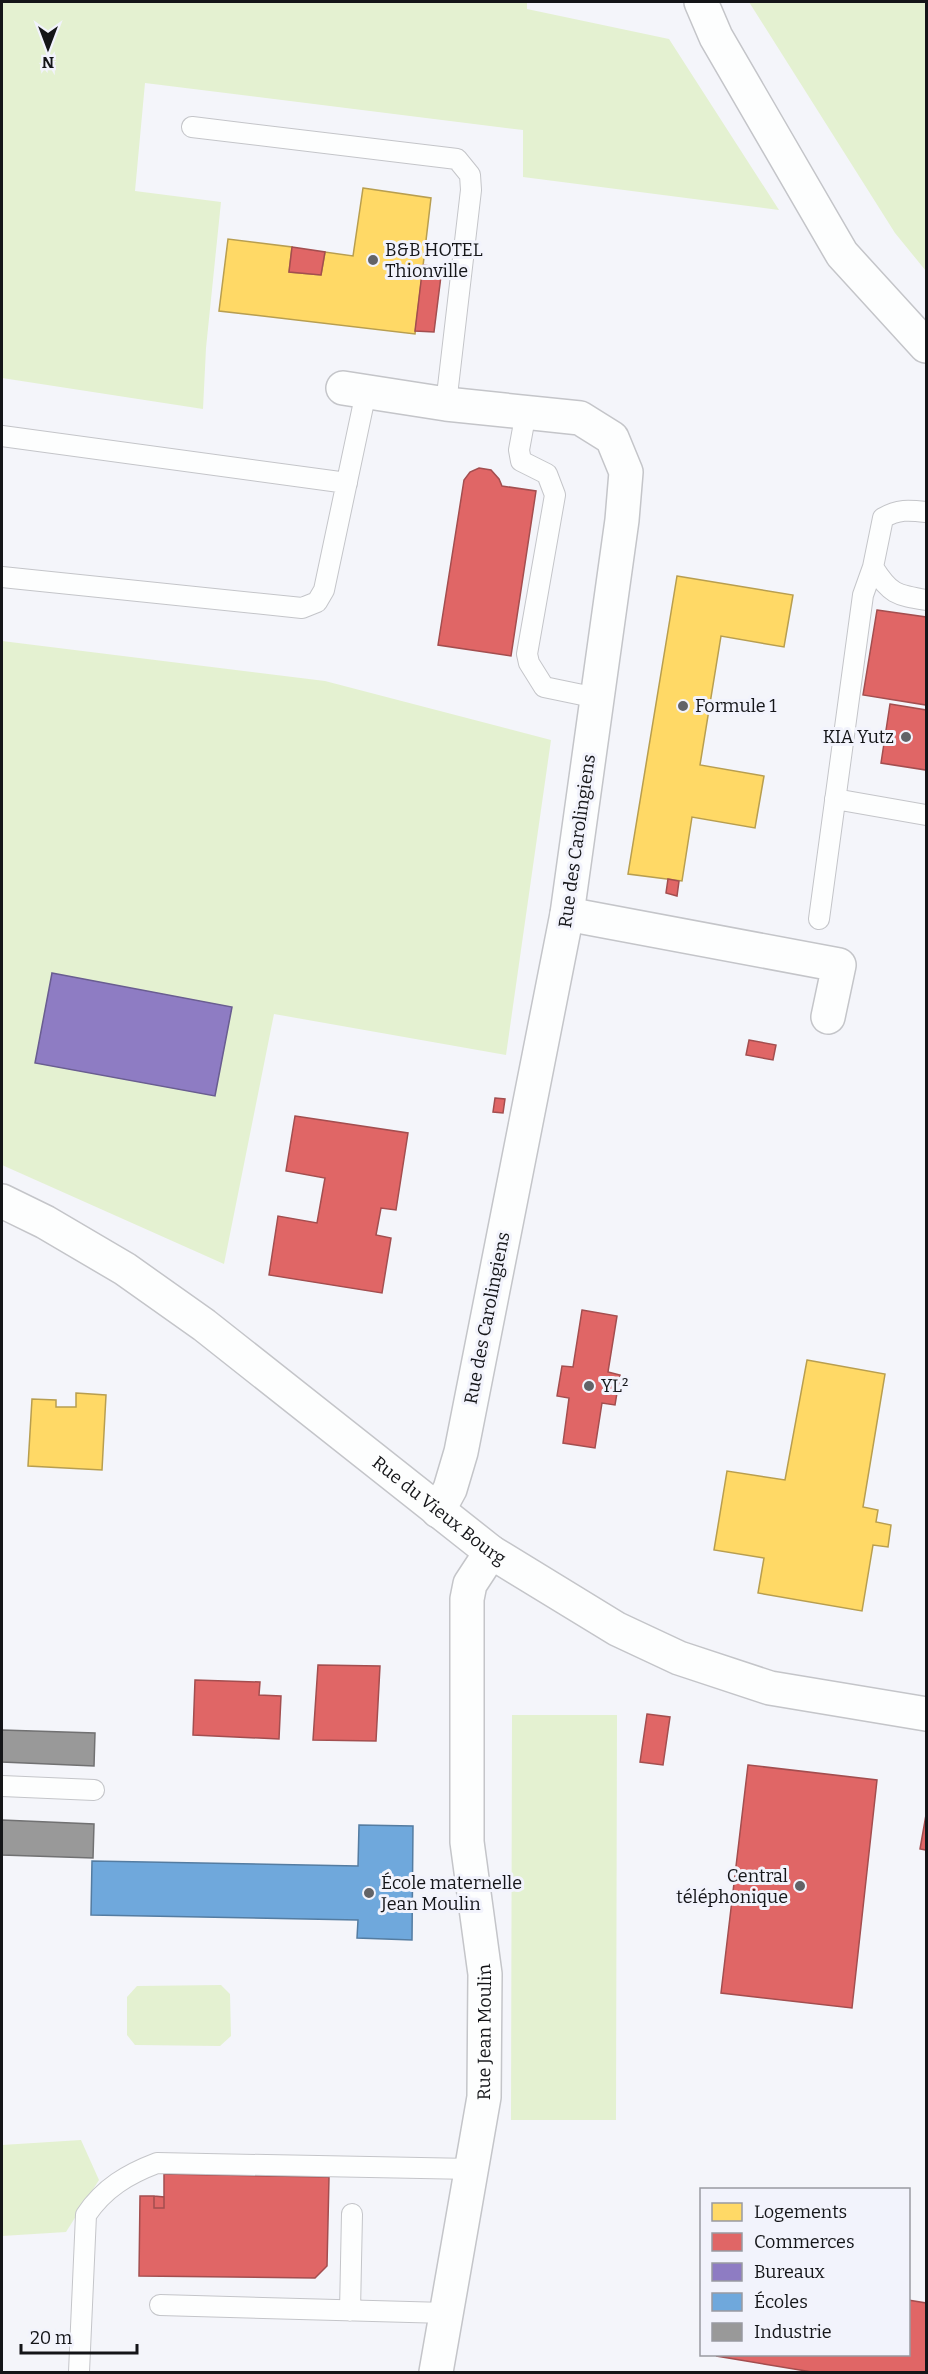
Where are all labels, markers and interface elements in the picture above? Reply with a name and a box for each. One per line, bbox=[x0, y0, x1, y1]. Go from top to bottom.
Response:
north arrow bbox=[18, 18, 78, 78]
text: N bbox=[42, 53, 54, 72]
place label: B&B HOTEL Thionville bbox=[385, 239, 483, 282]
marker: B&B HOTEL Thionville bbox=[366, 253, 380, 267]
place label: Formule 1 bbox=[695, 695, 777, 717]
marker: Formule 1 bbox=[676, 699, 690, 713]
place label: KIA Yutz bbox=[823, 726, 894, 748]
marker: KIA Yutz bbox=[899, 730, 913, 744]
street label: Rue des Carolingiens bbox=[554, 753, 600, 929]
street label: Rue des Carolingiens bbox=[460, 1230, 514, 1406]
place label: YL² bbox=[601, 1375, 628, 1397]
marker: YL² bbox=[582, 1379, 596, 1393]
street label: Rue du Vieux Bourg bbox=[368, 1451, 510, 1569]
place label: Central téléphonique bbox=[676, 1865, 788, 1908]
place label: École maternelle Jean Moulin bbox=[380, 1871, 522, 1915]
marker: Central téléphonique bbox=[793, 1879, 807, 1893]
marker: École maternelle Jean Moulin bbox=[362, 1886, 376, 1900]
street label: Rue Jean Moulin bbox=[473, 1962, 496, 2100]
legend bbox=[700, 2188, 910, 2356]
text: Logements bbox=[754, 2201, 847, 2223]
text: Commerces bbox=[754, 2231, 855, 2253]
text: Bureaux bbox=[754, 2261, 825, 2283]
text: Écoles bbox=[754, 2290, 808, 2313]
scale bar bbox=[21, 2317, 136, 2355]
text: Industrie bbox=[754, 2321, 832, 2343]
text: 20 m bbox=[30, 2327, 72, 2349]

